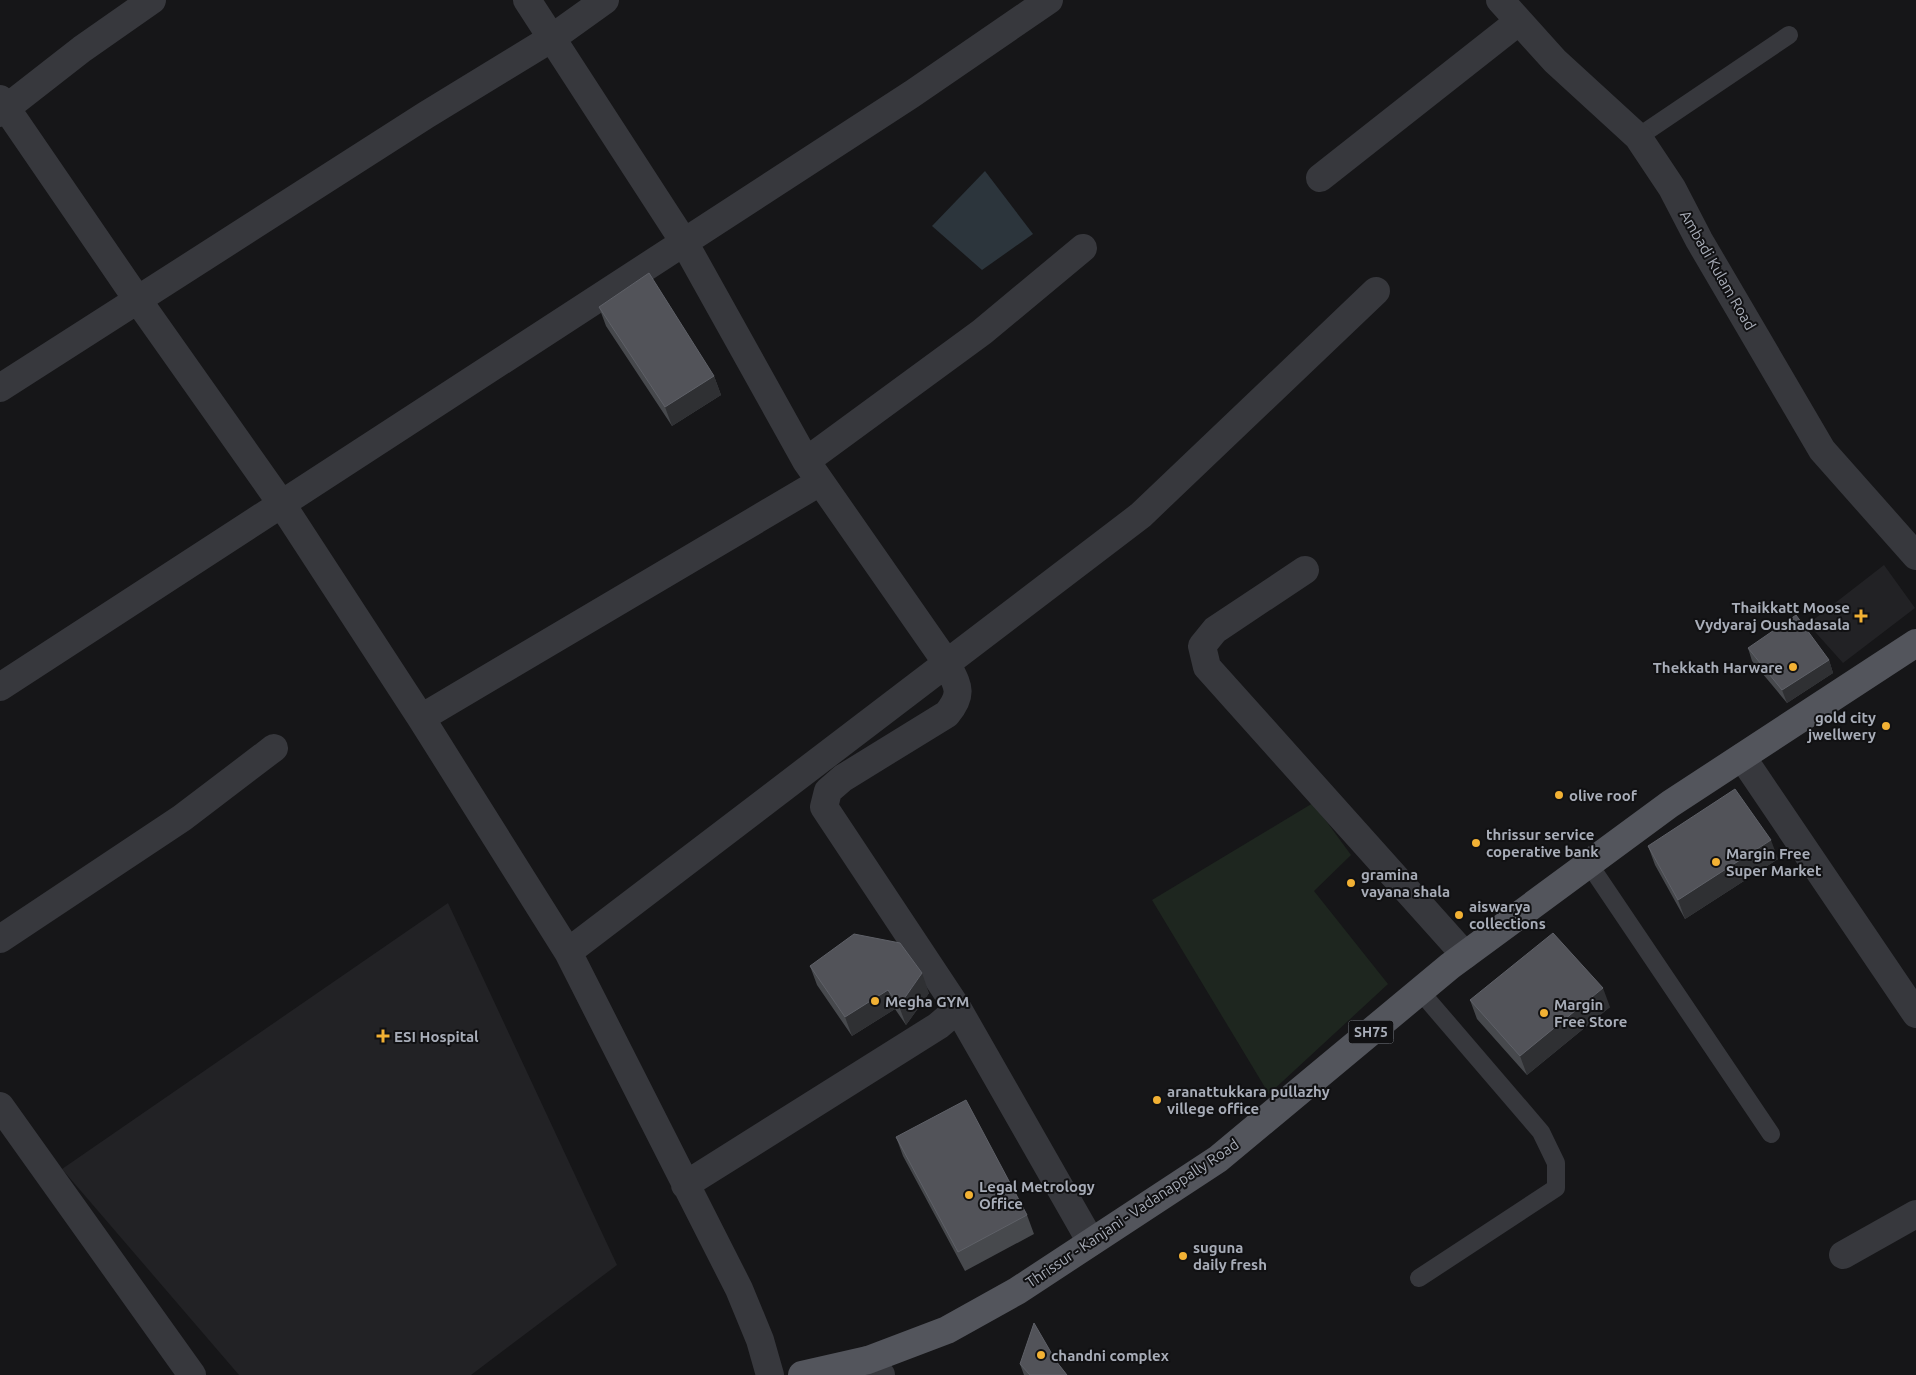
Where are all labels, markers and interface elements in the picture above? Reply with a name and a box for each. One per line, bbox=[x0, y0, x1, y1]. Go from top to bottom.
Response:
street label: Ambadi Kulam Road bbox=[1677, 207, 1759, 333]
place label: Thaikkatt Moose Vydyaraj Oushadasala bbox=[1695, 599, 1850, 633]
marker: Thaikkatt Moose Vydyaraj Oushadasala bbox=[1854, 609, 1868, 623]
place label: Thekkath Harware bbox=[1653, 659, 1783, 676]
marker: Thekkath Harware bbox=[1787, 661, 1799, 673]
place label: gold city jwellwery bbox=[1806, 709, 1876, 743]
marker: gold city jwellwery bbox=[1880, 720, 1892, 732]
place label: olive roof bbox=[1569, 787, 1638, 804]
marker: olive roof bbox=[1553, 789, 1565, 801]
place label: thrissur service coperative bank bbox=[1486, 826, 1599, 860]
marker: thrissur service coperative bank bbox=[1470, 837, 1482, 849]
place label: Margin Free Super Market bbox=[1726, 845, 1822, 879]
marker: Margin Free Super Market bbox=[1710, 856, 1722, 868]
place label: gramina vayana shala bbox=[1361, 866, 1450, 900]
marker: gramina vayana shala bbox=[1345, 877, 1357, 889]
place label: aiswarya collections bbox=[1469, 898, 1546, 932]
marker: aiswarya collections bbox=[1453, 909, 1465, 921]
place label: Megha GYM bbox=[885, 993, 969, 1010]
marker: Megha GYM bbox=[869, 995, 881, 1007]
place label: Margin Free Store bbox=[1554, 996, 1628, 1030]
marker: Margin Free Store bbox=[1538, 1007, 1550, 1019]
road number: SH75 bbox=[1348, 1020, 1394, 1044]
place label: ESI Hospital bbox=[394, 1028, 479, 1045]
marker: ESI Hospital bbox=[376, 1029, 390, 1043]
place label: aranattukkara pullazhy villege office bbox=[1167, 1083, 1330, 1117]
marker: aranattukkara pullazhy villege office bbox=[1151, 1094, 1163, 1106]
street label: Thrissur - Kanjani - Vadanappally Road bbox=[1022, 1135, 1242, 1291]
place label: Legal Metrology Office bbox=[979, 1178, 1095, 1212]
marker: Legal Metrology Office bbox=[963, 1189, 975, 1201]
place label: suguna daily fresh bbox=[1193, 1239, 1267, 1273]
marker: suguna daily fresh bbox=[1177, 1250, 1189, 1262]
place label: chandni complex bbox=[1051, 1347, 1169, 1364]
marker: chandni complex bbox=[1035, 1349, 1047, 1361]

